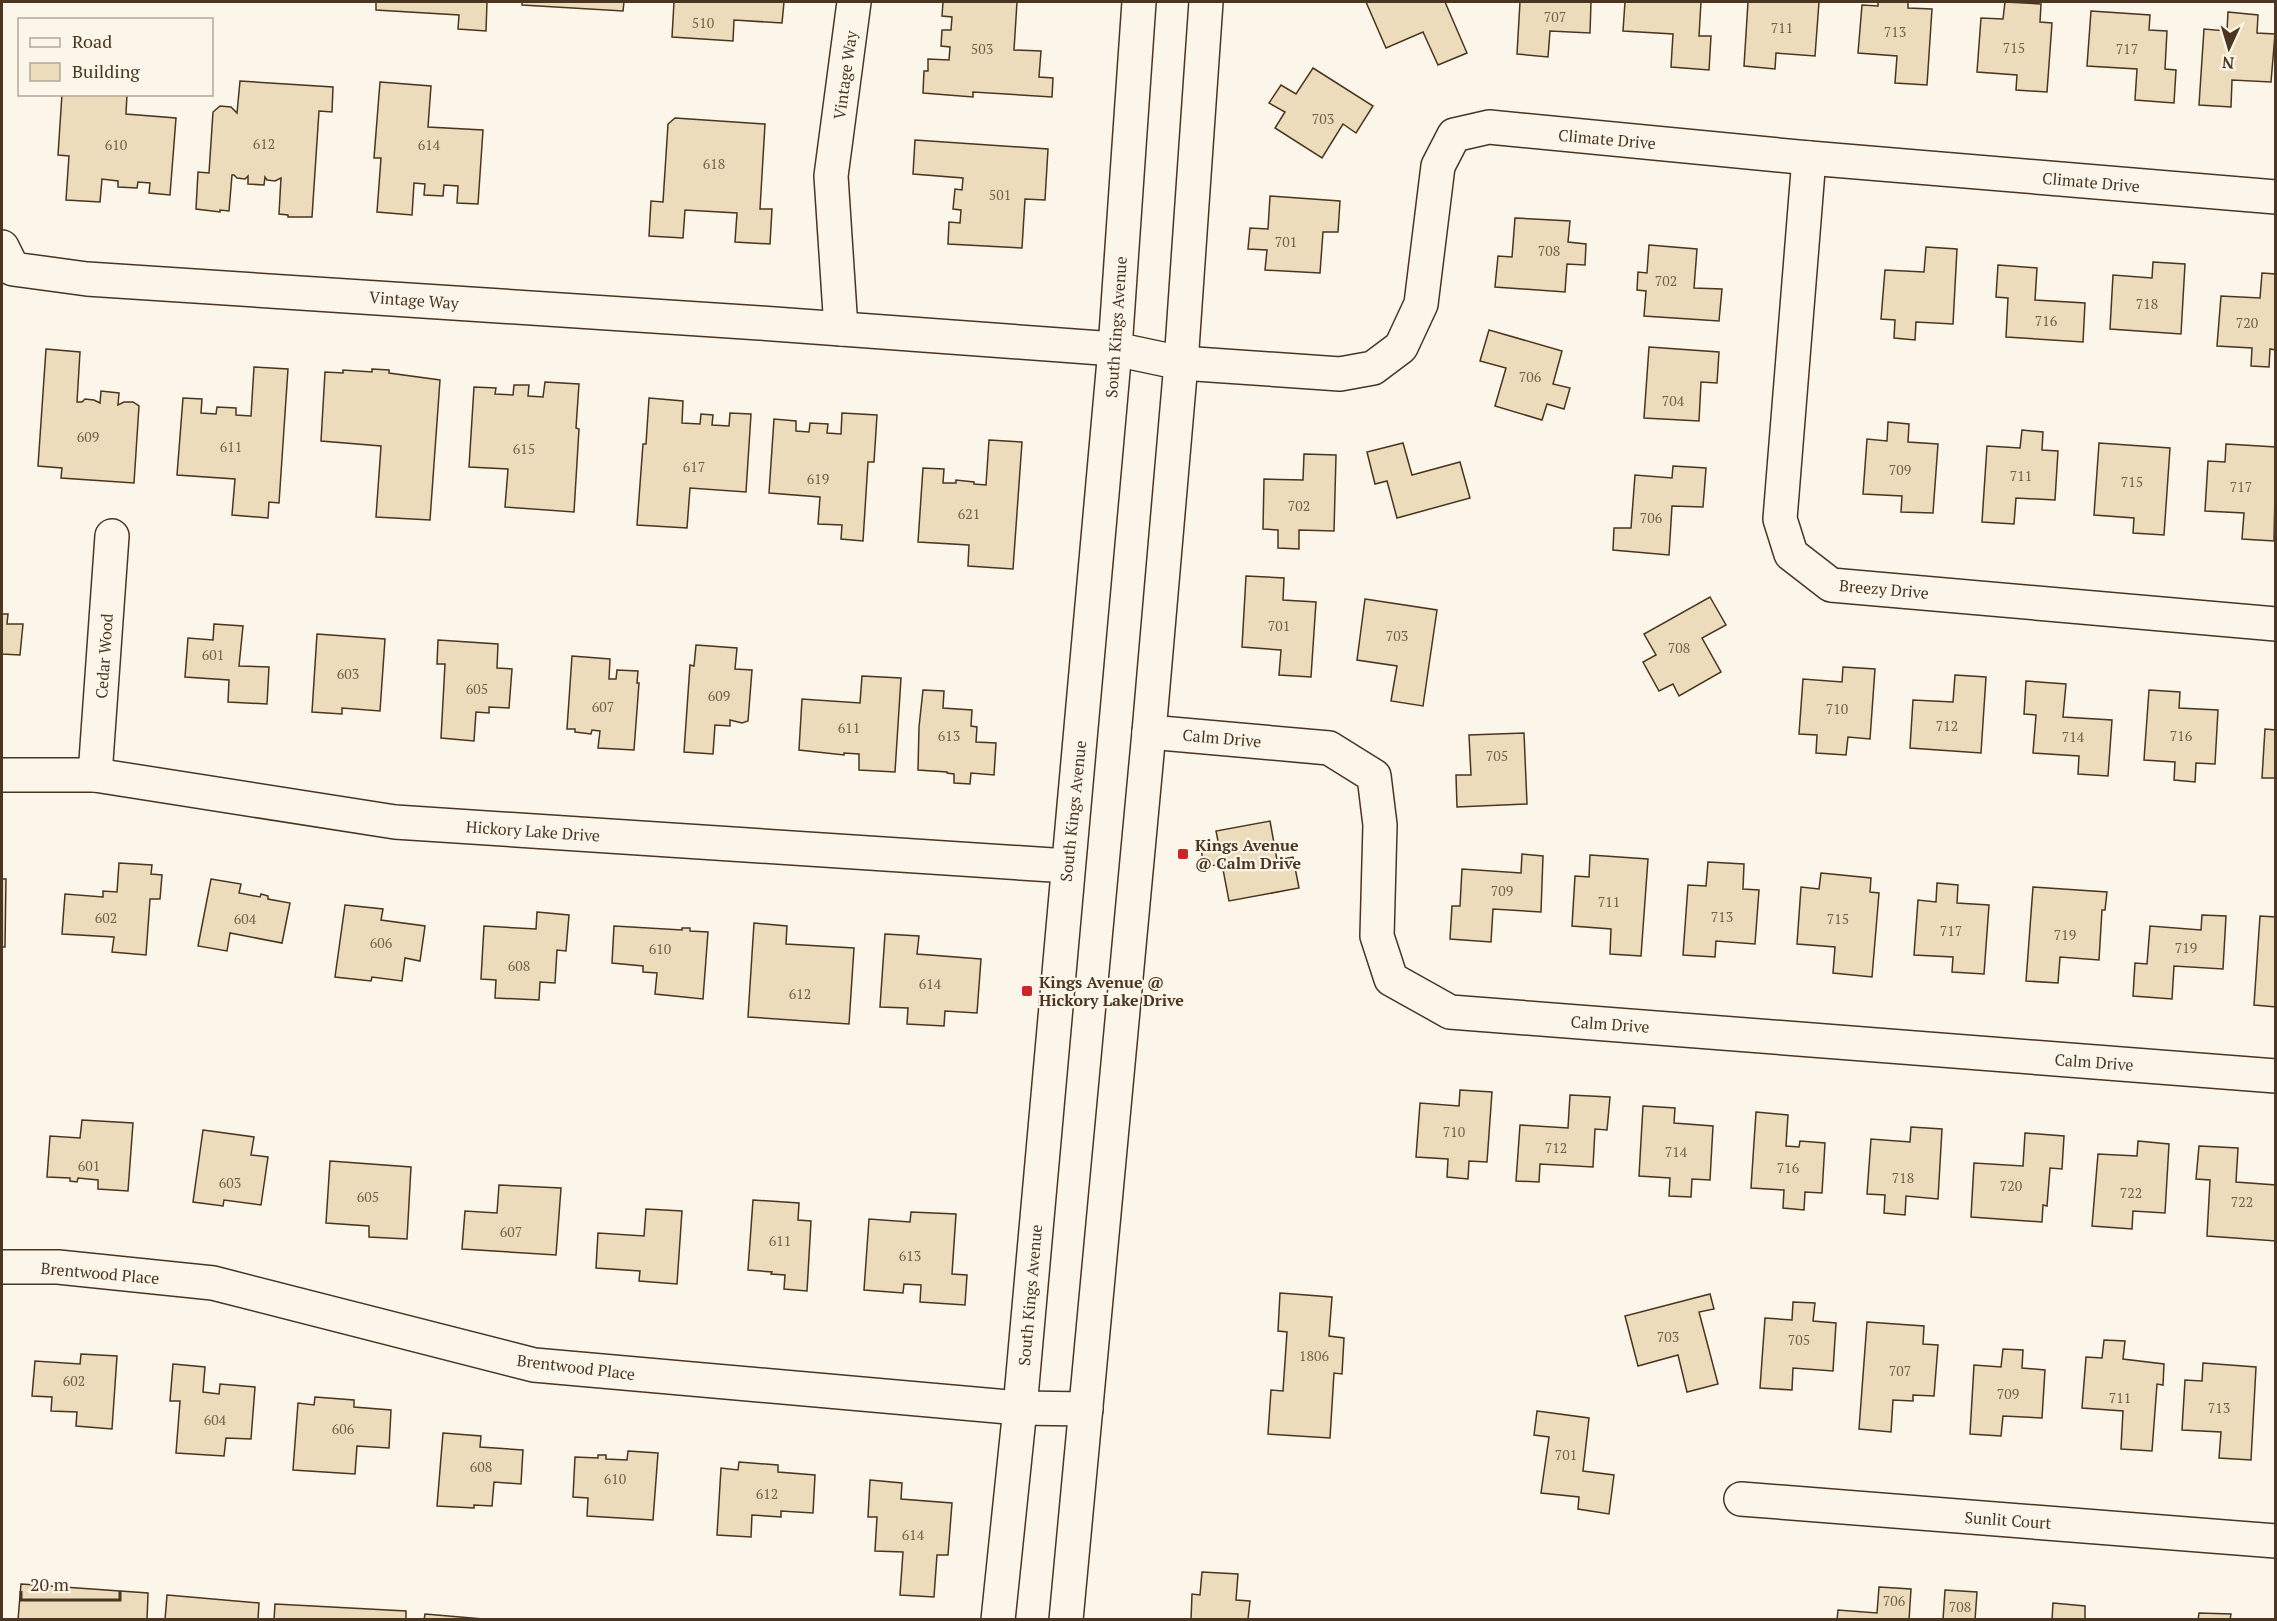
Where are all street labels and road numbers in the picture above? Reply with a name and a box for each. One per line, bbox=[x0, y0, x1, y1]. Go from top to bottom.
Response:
street label: Vintage Way bbox=[828, 28, 862, 121]
street label: Climate Drive bbox=[1557, 124, 1657, 154]
street label: Climate Drive bbox=[2041, 167, 2141, 197]
street label: South Kings Avenue bbox=[1100, 256, 1132, 398]
street label: Vintage Way bbox=[368, 286, 460, 314]
street label: Breezy Drive bbox=[1838, 574, 1930, 604]
street label: Cedar Wood bbox=[90, 613, 118, 699]
street label: Calm Drive bbox=[1182, 724, 1262, 752]
street label: South Kings Avenue bbox=[1055, 739, 1091, 883]
street label: Hickory Lake Drive bbox=[465, 815, 601, 847]
street label: Calm Drive bbox=[1570, 1010, 1650, 1038]
street label: Calm Drive bbox=[2054, 1048, 2134, 1076]
street label: South Kings Avenue bbox=[1013, 1223, 1047, 1367]
street label: Brentwood Place bbox=[40, 1257, 160, 1289]
street label: Brentwood Place bbox=[516, 1349, 636, 1385]
street label: Sunlit Court bbox=[1964, 1506, 2052, 1534]

